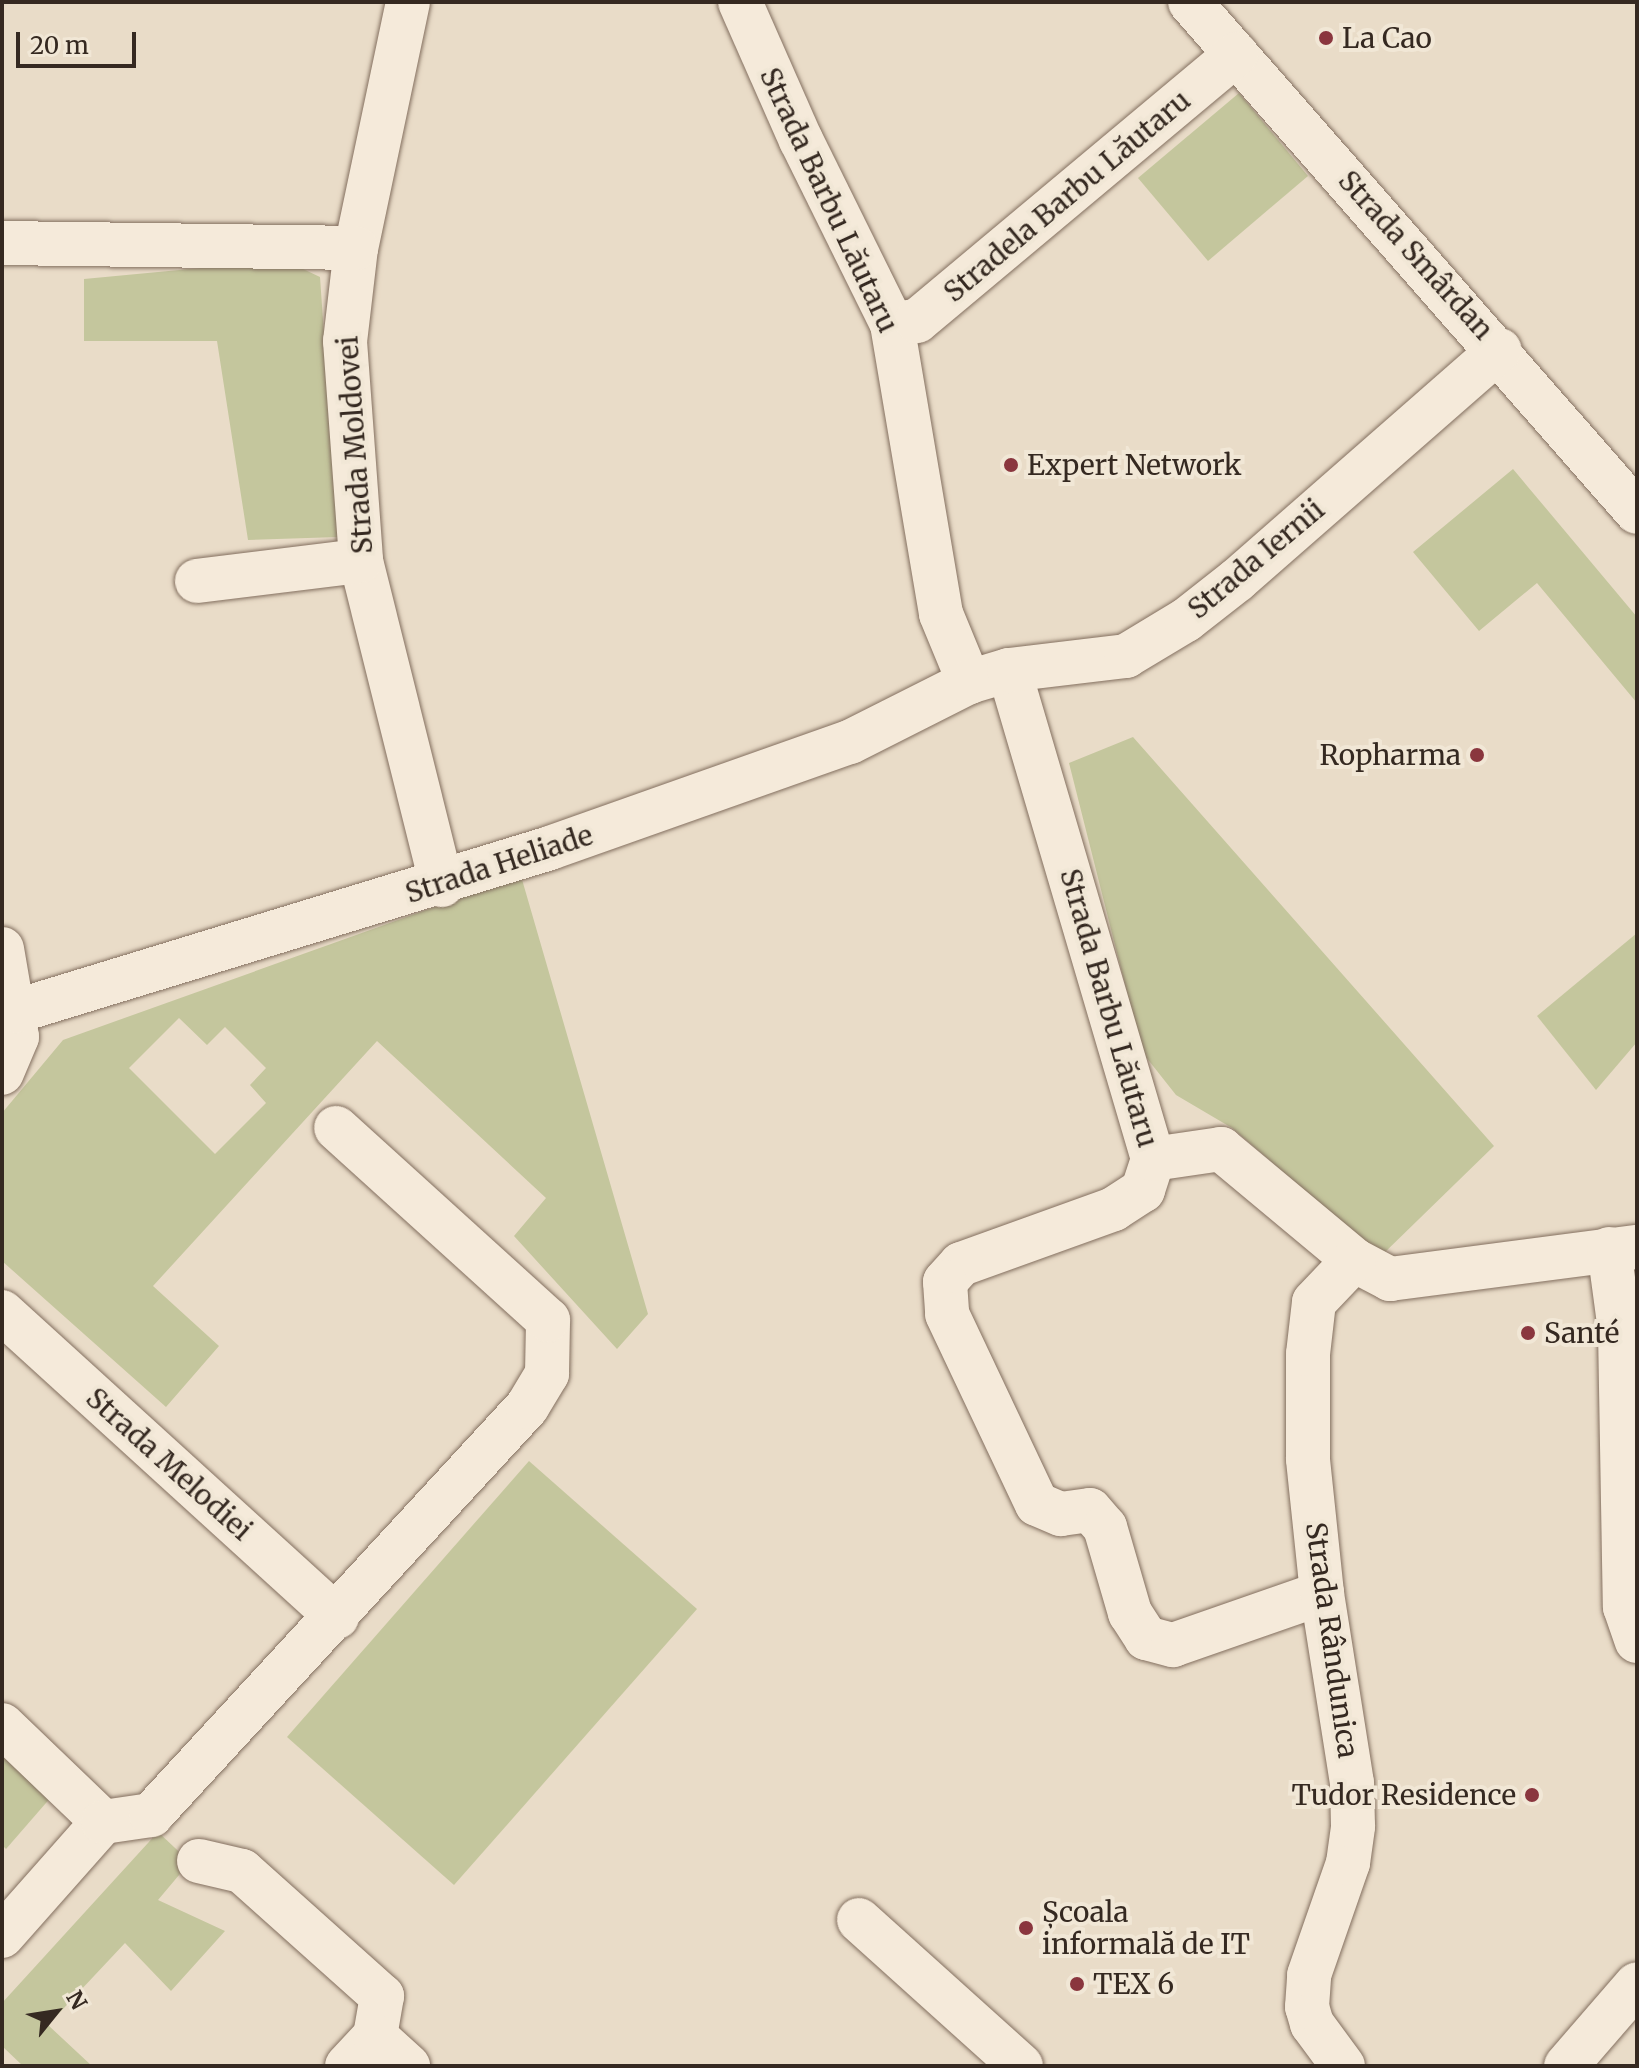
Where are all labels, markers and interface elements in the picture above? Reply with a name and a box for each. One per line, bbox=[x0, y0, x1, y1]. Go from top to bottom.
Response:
scale bar bbox=[20, 16, 140, 66]
place label: La Cao bbox=[1342, 21, 1432, 55]
marker: La Cao bbox=[1317, 29, 1335, 47]
text: 20 m bbox=[30, 30, 89, 61]
street label: Strada Barbu Lăutaru bbox=[753, 62, 905, 338]
street label: Stradela Barbu Lăutaru bbox=[937, 83, 1197, 309]
street label: Strada Smârdan bbox=[1332, 164, 1500, 346]
street label: Strada Moldovei bbox=[331, 335, 379, 555]
place label: Expert Network bbox=[1027, 448, 1242, 482]
marker: Expert Network bbox=[1002, 456, 1020, 474]
street label: Strada Iernii bbox=[1181, 492, 1331, 626]
place label: Ropharma bbox=[1320, 738, 1461, 772]
marker: Ropharma bbox=[1468, 746, 1486, 764]
street label: Strada Heliade bbox=[401, 818, 597, 910]
street label: Strada Barbu Lăutaru bbox=[1053, 865, 1165, 1151]
place label: Santé bbox=[1544, 1316, 1619, 1350]
marker: Santé bbox=[1519, 1324, 1537, 1342]
street label: Strada Melodiei bbox=[79, 1381, 259, 1547]
street label: Strada Rândunica bbox=[1299, 1520, 1365, 1760]
place label: Tudor Residence bbox=[1291, 1778, 1516, 1812]
marker: Tudor Residence bbox=[1523, 1786, 1541, 1804]
place label: Școala informală de IT bbox=[1042, 1895, 1250, 1961]
marker: Școala informală de IT bbox=[1017, 1919, 1035, 1937]
place label: TEX 6 bbox=[1093, 1967, 1174, 2001]
north arrow bbox=[16, 1972, 96, 2052]
marker: TEX 6 bbox=[1068, 1975, 1086, 1993]
text: N bbox=[60, 1985, 93, 2015]

